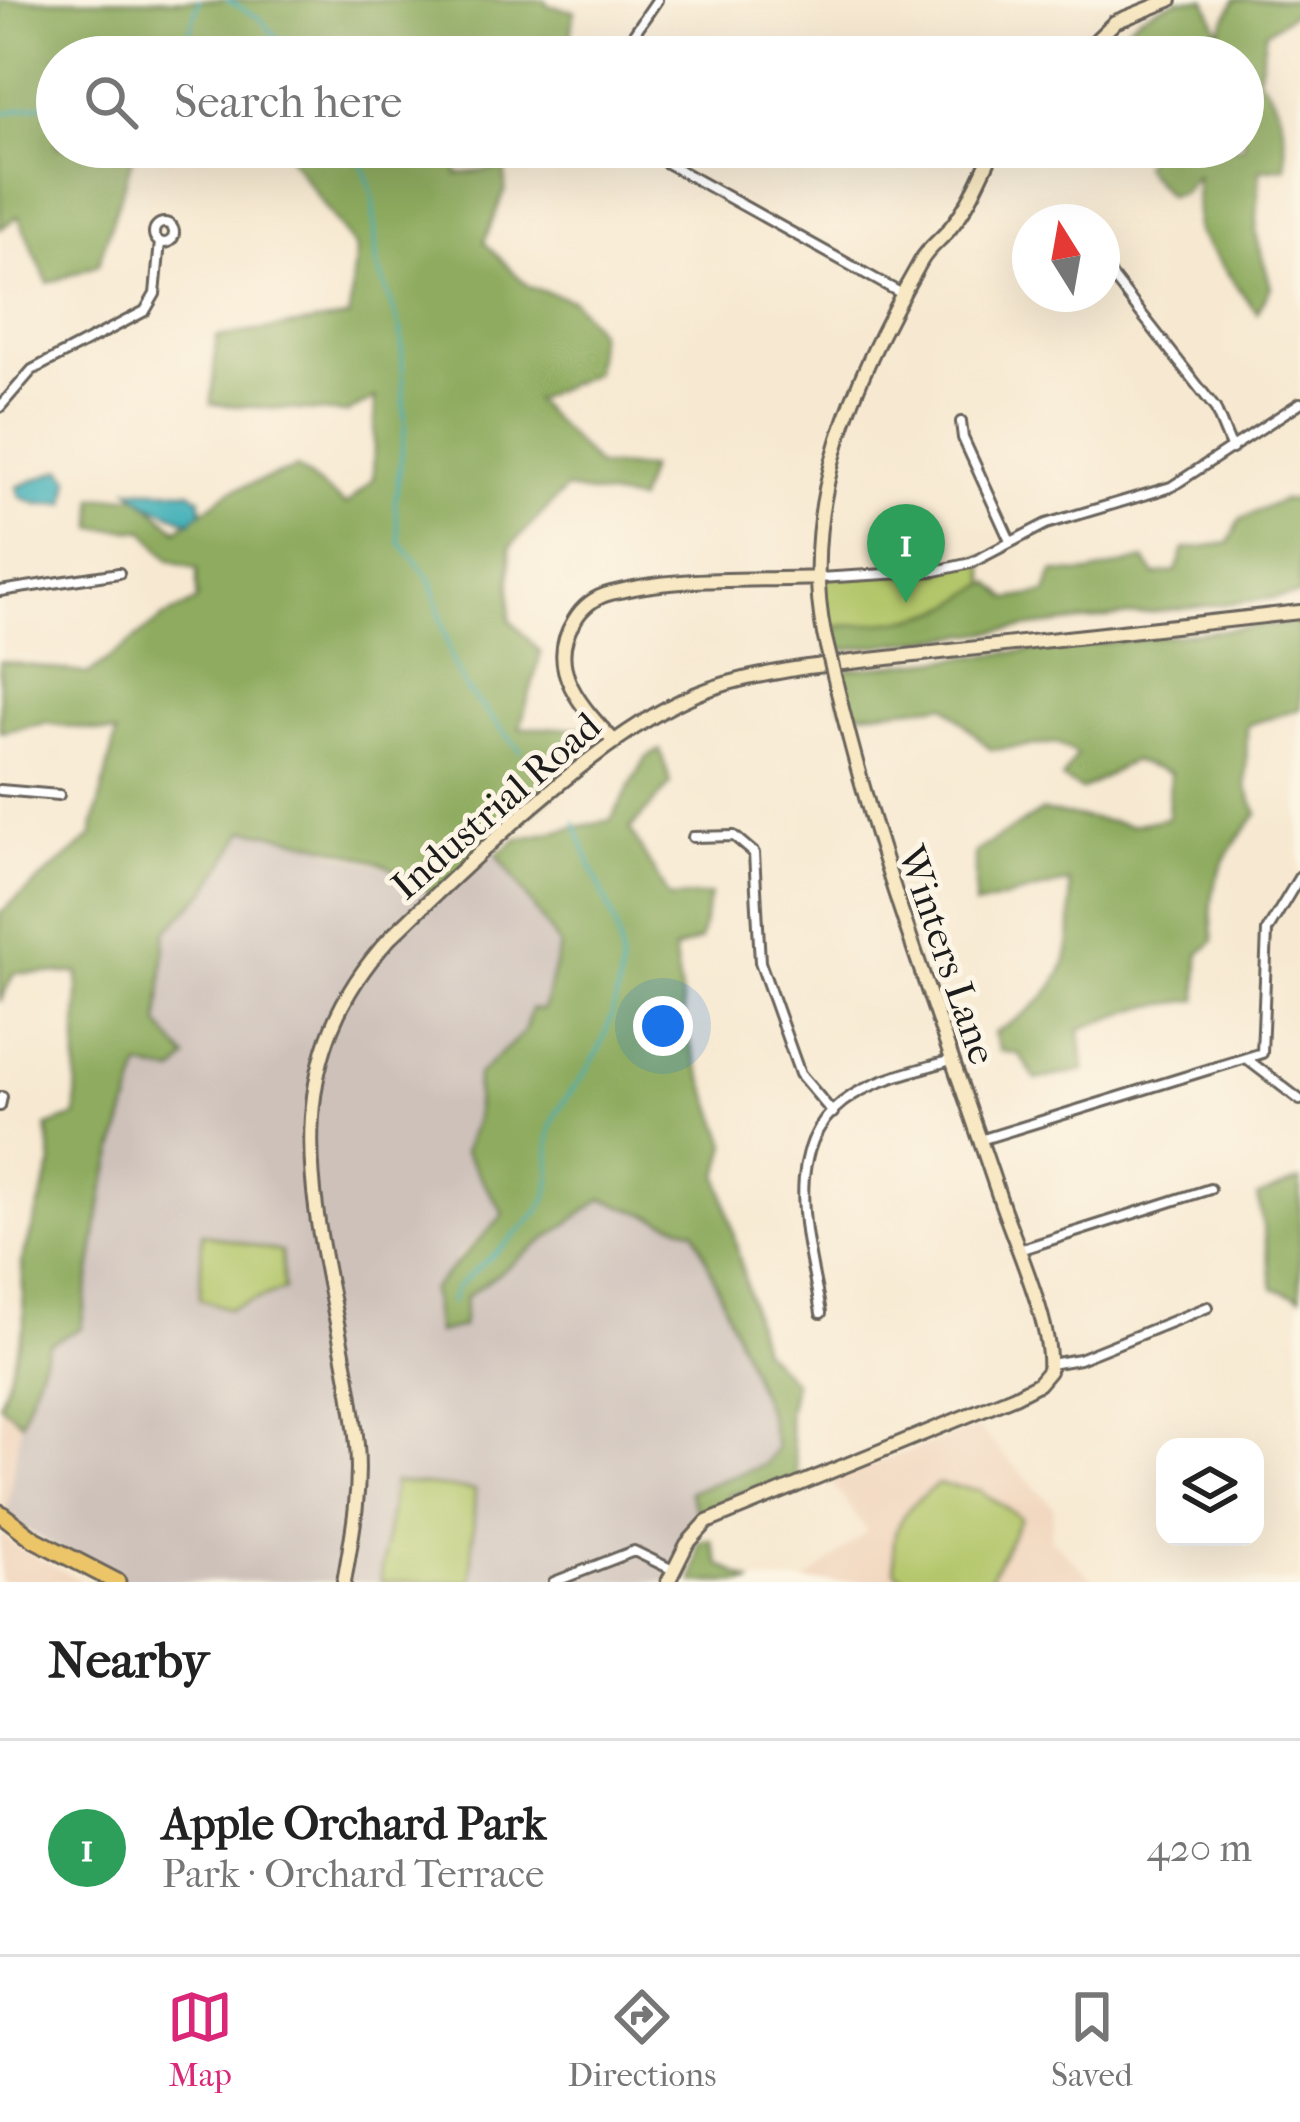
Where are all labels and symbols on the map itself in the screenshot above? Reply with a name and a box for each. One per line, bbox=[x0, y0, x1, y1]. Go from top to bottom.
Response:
north arrow bbox=[1012, 204, 1120, 312]
pin: 1 bbox=[867, 504, 945, 603]
street label: Industrial Road bbox=[382, 702, 610, 909]
street label: Winters Lane bbox=[888, 839, 1006, 1070]
your location bbox=[633, 996, 693, 1056]

